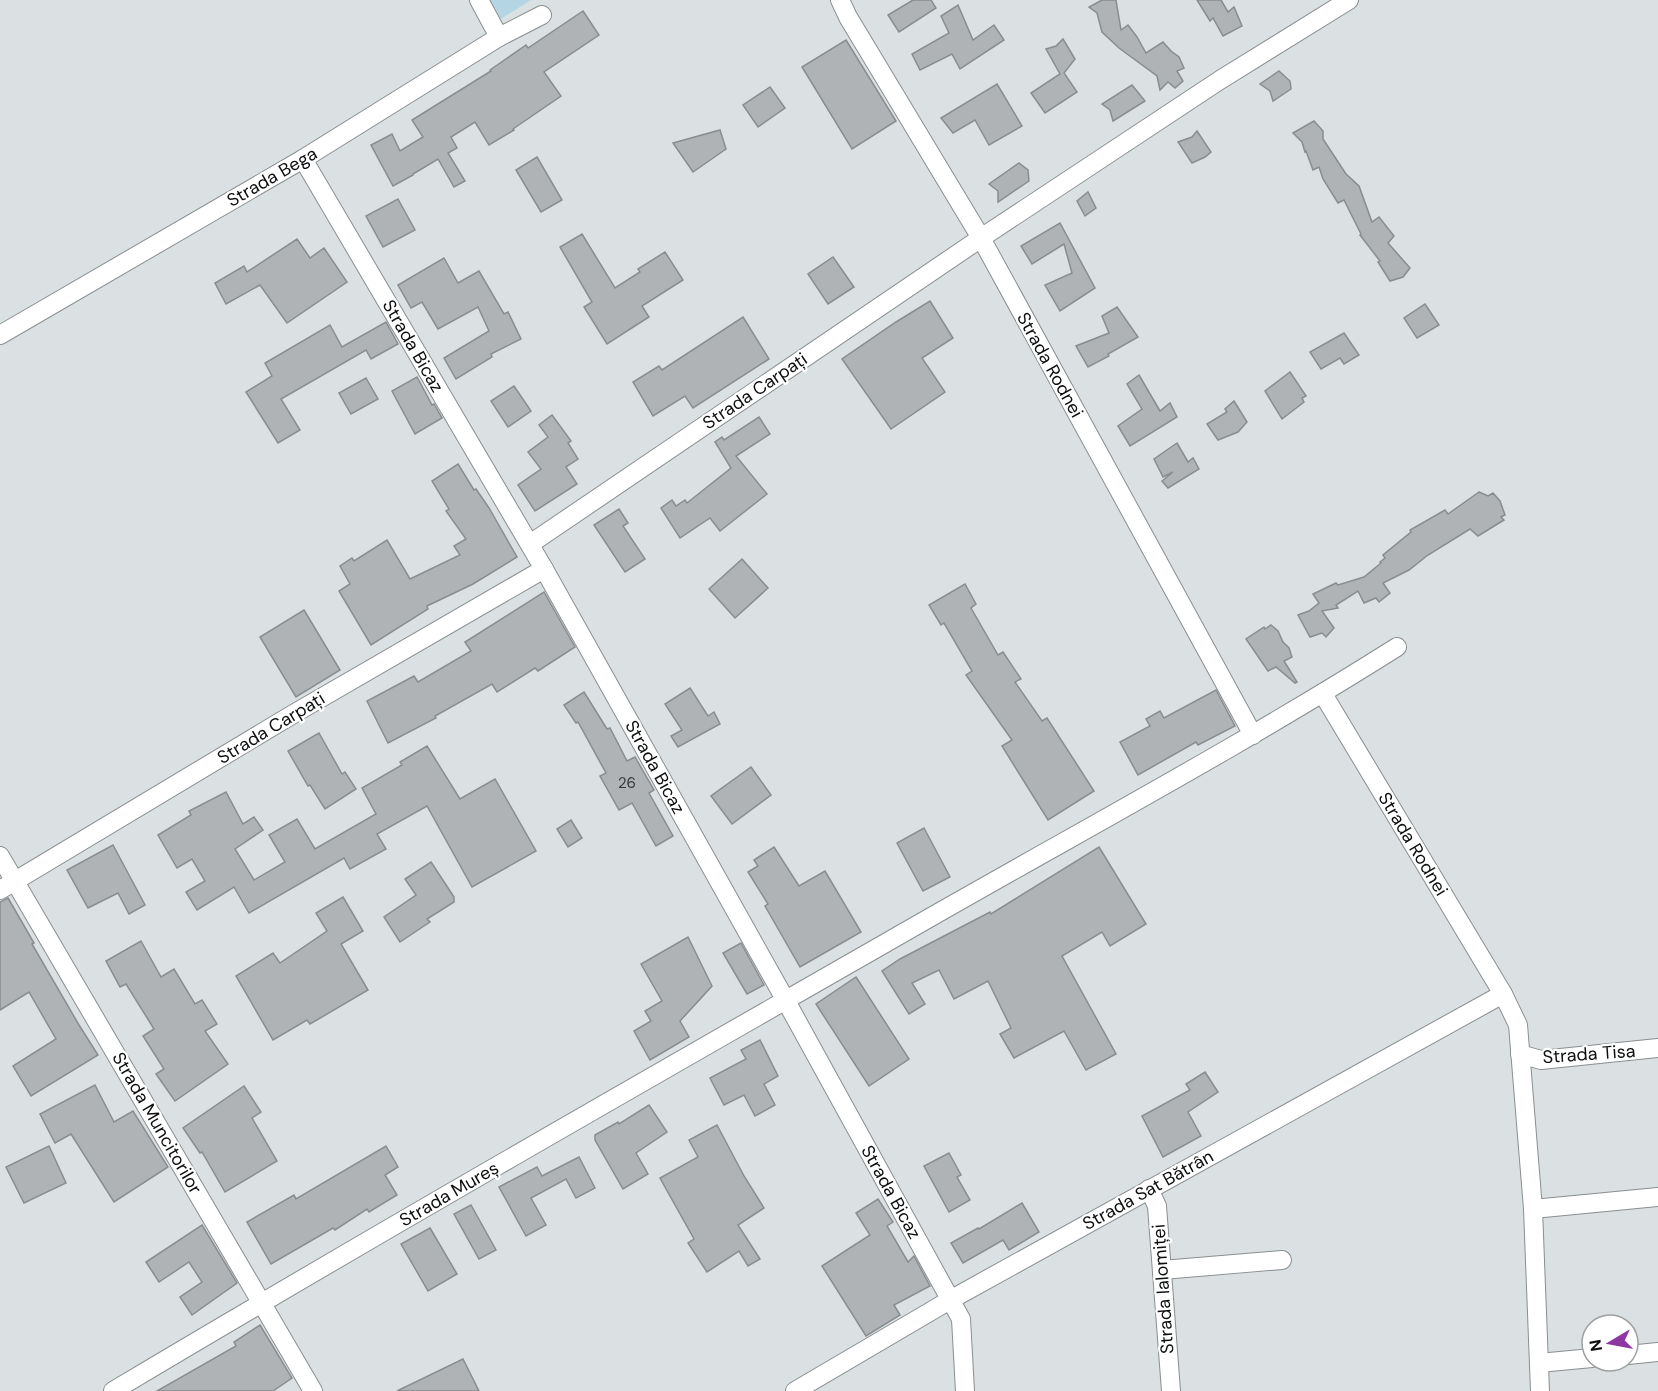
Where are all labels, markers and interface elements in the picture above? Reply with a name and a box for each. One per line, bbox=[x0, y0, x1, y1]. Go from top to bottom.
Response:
street label: Strada Bega bbox=[222, 141, 322, 213]
street label: Strada Bicaz bbox=[377, 295, 449, 397]
street label: Strada Rodnei bbox=[1011, 308, 1089, 422]
street label: Strada Carpați bbox=[698, 347, 812, 435]
street label: Strada Carpați bbox=[213, 686, 329, 770]
street label: Strada Bicaz bbox=[619, 716, 691, 818]
house number: 26 bbox=[618, 773, 636, 793]
street label: Strada Rodnei bbox=[1373, 788, 1453, 900]
street label: Strada Tisa bbox=[1542, 1039, 1636, 1069]
street label: Strada Muncitorilor bbox=[107, 1048, 208, 1199]
street label: Strada Bicaz bbox=[855, 1141, 927, 1243]
street label: Strada Sat Bătrân bbox=[1078, 1144, 1218, 1236]
street label: Strada Mureș bbox=[395, 1156, 503, 1232]
street label: Strada Ialomiței bbox=[1146, 1223, 1180, 1355]
north arrow bbox=[1580, 1313, 1640, 1373]
text: N bbox=[1584, 1338, 1607, 1353]

